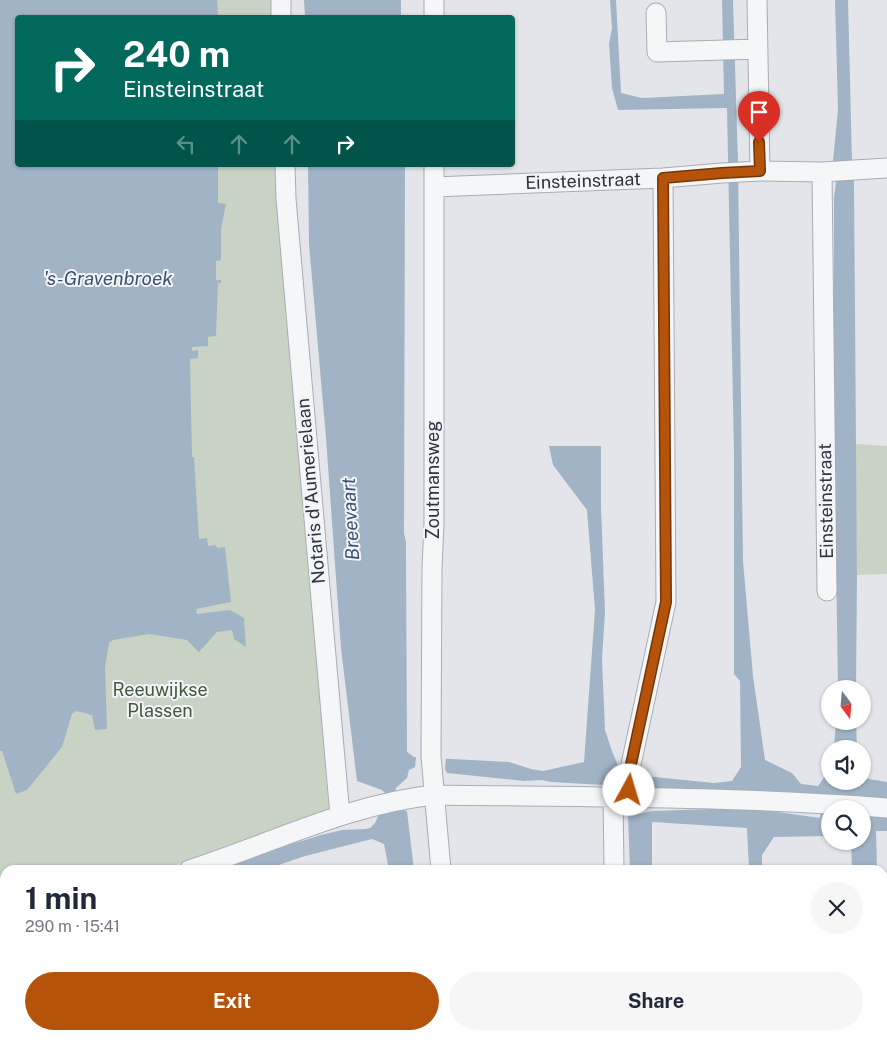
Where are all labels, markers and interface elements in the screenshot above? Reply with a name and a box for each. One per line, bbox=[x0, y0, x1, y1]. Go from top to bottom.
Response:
text: 240 m bbox=[123, 34, 230, 75]
icon: right bbox=[40, 35, 105, 100]
text: Einsteinstraat bbox=[123, 76, 264, 102]
pin bbox=[738, 91, 780, 142]
icon: arrive bbox=[745, 98, 773, 126]
icon: left bbox=[172, 130, 200, 158]
icon: ahead bbox=[225, 130, 253, 158]
icon: ahead bbox=[278, 130, 306, 158]
icon: right bbox=[331, 130, 359, 158]
street label: Einsteinstraat bbox=[525, 168, 641, 193]
water label: 's-Gravenbroek bbox=[44, 267, 173, 289]
street label: Notaris d'Aumerielaan bbox=[292, 397, 329, 585]
street label: Zoutmansweg bbox=[422, 421, 443, 539]
street label: Einsteinstraat bbox=[814, 443, 837, 559]
water label: Breevaart bbox=[337, 477, 363, 561]
park label: Reeuwijkse Plassen bbox=[112, 679, 208, 721]
north arrow bbox=[821, 680, 871, 730]
map controls bbox=[821, 680, 871, 850]
button: sound bbox=[821, 740, 871, 790]
position arrow bbox=[602, 763, 654, 815]
button: search bbox=[821, 800, 871, 850]
text: 1 min bbox=[25, 880, 97, 916]
button: close bbox=[811, 882, 863, 934]
text: 290 m · 15:41 bbox=[25, 917, 120, 936]
button: Exit bbox=[25, 972, 439, 1030]
button: Share bbox=[449, 972, 863, 1030]

